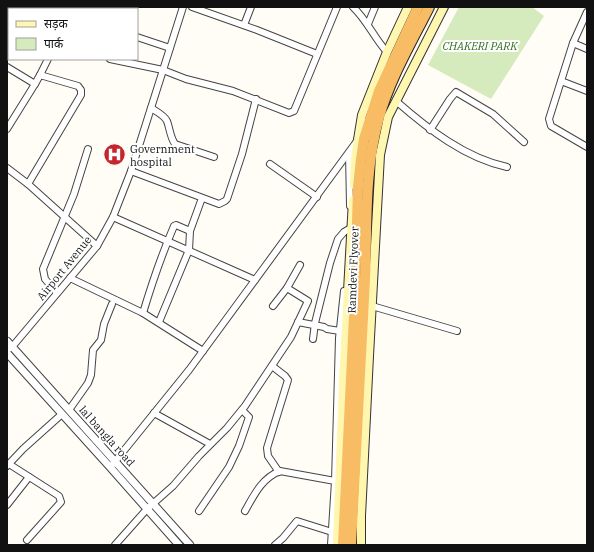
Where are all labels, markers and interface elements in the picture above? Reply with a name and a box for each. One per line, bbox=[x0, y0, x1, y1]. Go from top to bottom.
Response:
legend bbox=[8, 8, 138, 60]
text: सड़क bbox=[44, 16, 69, 31]
text: पार्क bbox=[44, 36, 64, 51]
park label: CHAKERI PARK bbox=[443, 39, 518, 53]
hospital icon: Government hospital bbox=[101, 142, 127, 168]
place label: Government hospital bbox=[130, 142, 195, 169]
street label: Ramdevi Flyover bbox=[344, 226, 362, 314]
street label: Airport Avenue bbox=[34, 233, 94, 303]
street label: lal bangla road bbox=[76, 403, 138, 469]

